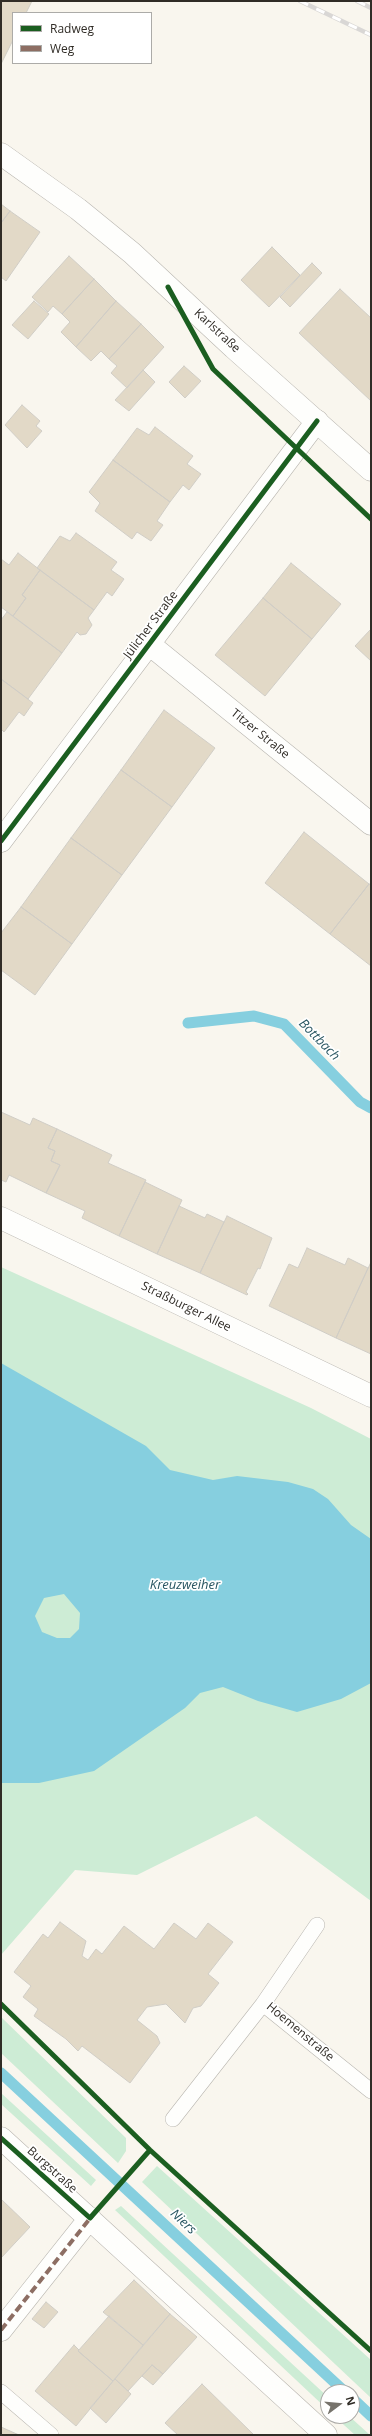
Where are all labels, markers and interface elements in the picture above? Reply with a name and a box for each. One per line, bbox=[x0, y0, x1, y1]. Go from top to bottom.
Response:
legend bbox=[12, 12, 152, 64]
text: Radweg bbox=[50, 20, 94, 37]
text: Weg bbox=[50, 40, 74, 57]
street label: Karlstraße bbox=[191, 306, 243, 356]
street label: Jülicher Straße bbox=[121, 588, 181, 662]
street label: Titzer Straße bbox=[228, 706, 292, 762]
water label: Bottbach bbox=[295, 1016, 343, 1064]
street label: Straßburger Allee bbox=[139, 1279, 233, 1335]
water label: Kreuzweiher bbox=[150, 1577, 220, 1593]
street label: Hoemenstraße bbox=[263, 2000, 337, 2064]
street label: Burgstraße bbox=[24, 2144, 80, 2196]
water label: Niers bbox=[167, 2206, 199, 2238]
north arrow bbox=[320, 2384, 360, 2424]
text: N bbox=[343, 2394, 359, 2407]

